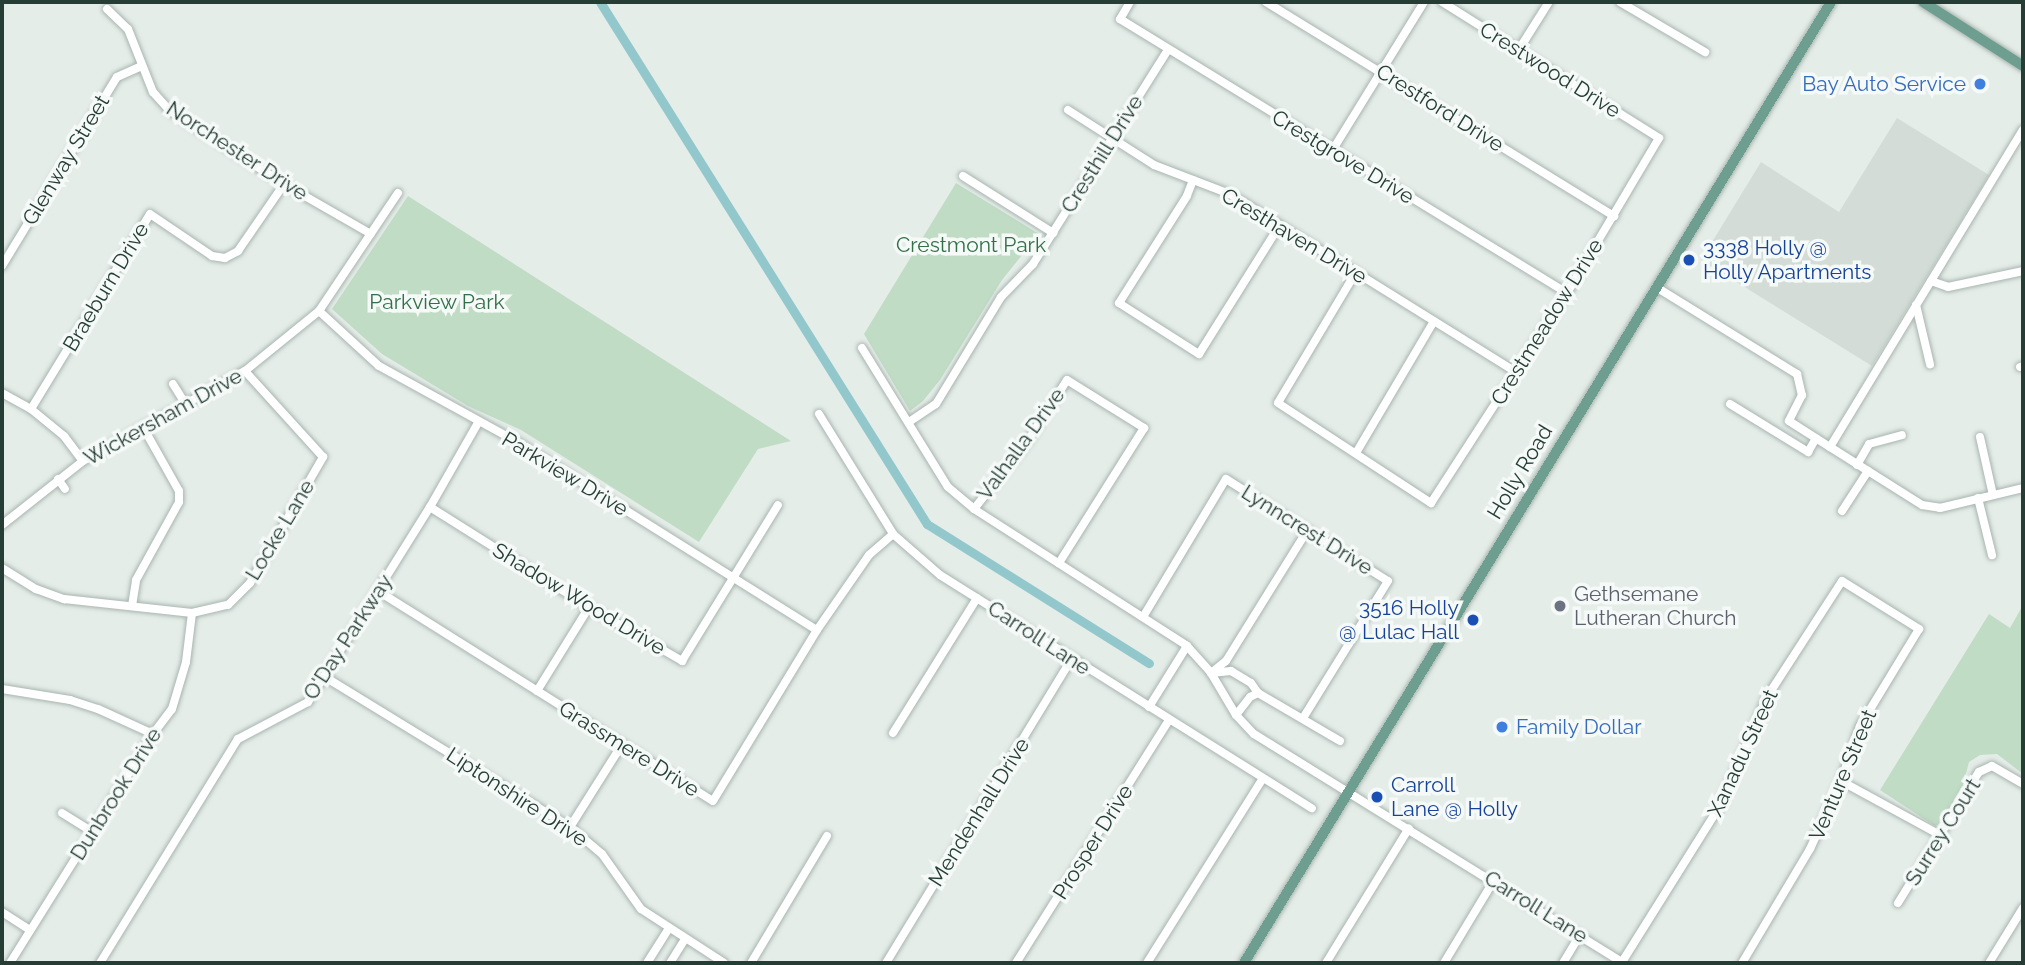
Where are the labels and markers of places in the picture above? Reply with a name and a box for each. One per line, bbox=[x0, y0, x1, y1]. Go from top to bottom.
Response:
place label: Bay Auto Service bbox=[1801, 71, 1966, 97]
marker: Bay Auto Service bbox=[1972, 76, 1988, 92]
place label: 3338 Holly @ Holly Apartments bbox=[1703, 235, 1873, 285]
marker: 3338 Holly @ Holly Apartments bbox=[1681, 252, 1697, 268]
place label: Gethsemane Lutheran Church bbox=[1574, 581, 1737, 631]
place label: 3516 Holly @ Lulac Hall bbox=[1339, 595, 1459, 645]
marker: Gethsemane Lutheran Church bbox=[1552, 598, 1568, 614]
marker: 3516 Holly @ Lulac Hall bbox=[1465, 612, 1481, 628]
place label: Family Dollar bbox=[1516, 714, 1642, 740]
marker: Family Dollar bbox=[1494, 719, 1510, 735]
place label: Carroll Lane @ Holly bbox=[1391, 772, 1518, 822]
marker: Carroll Lane @ Holly bbox=[1369, 789, 1385, 805]

